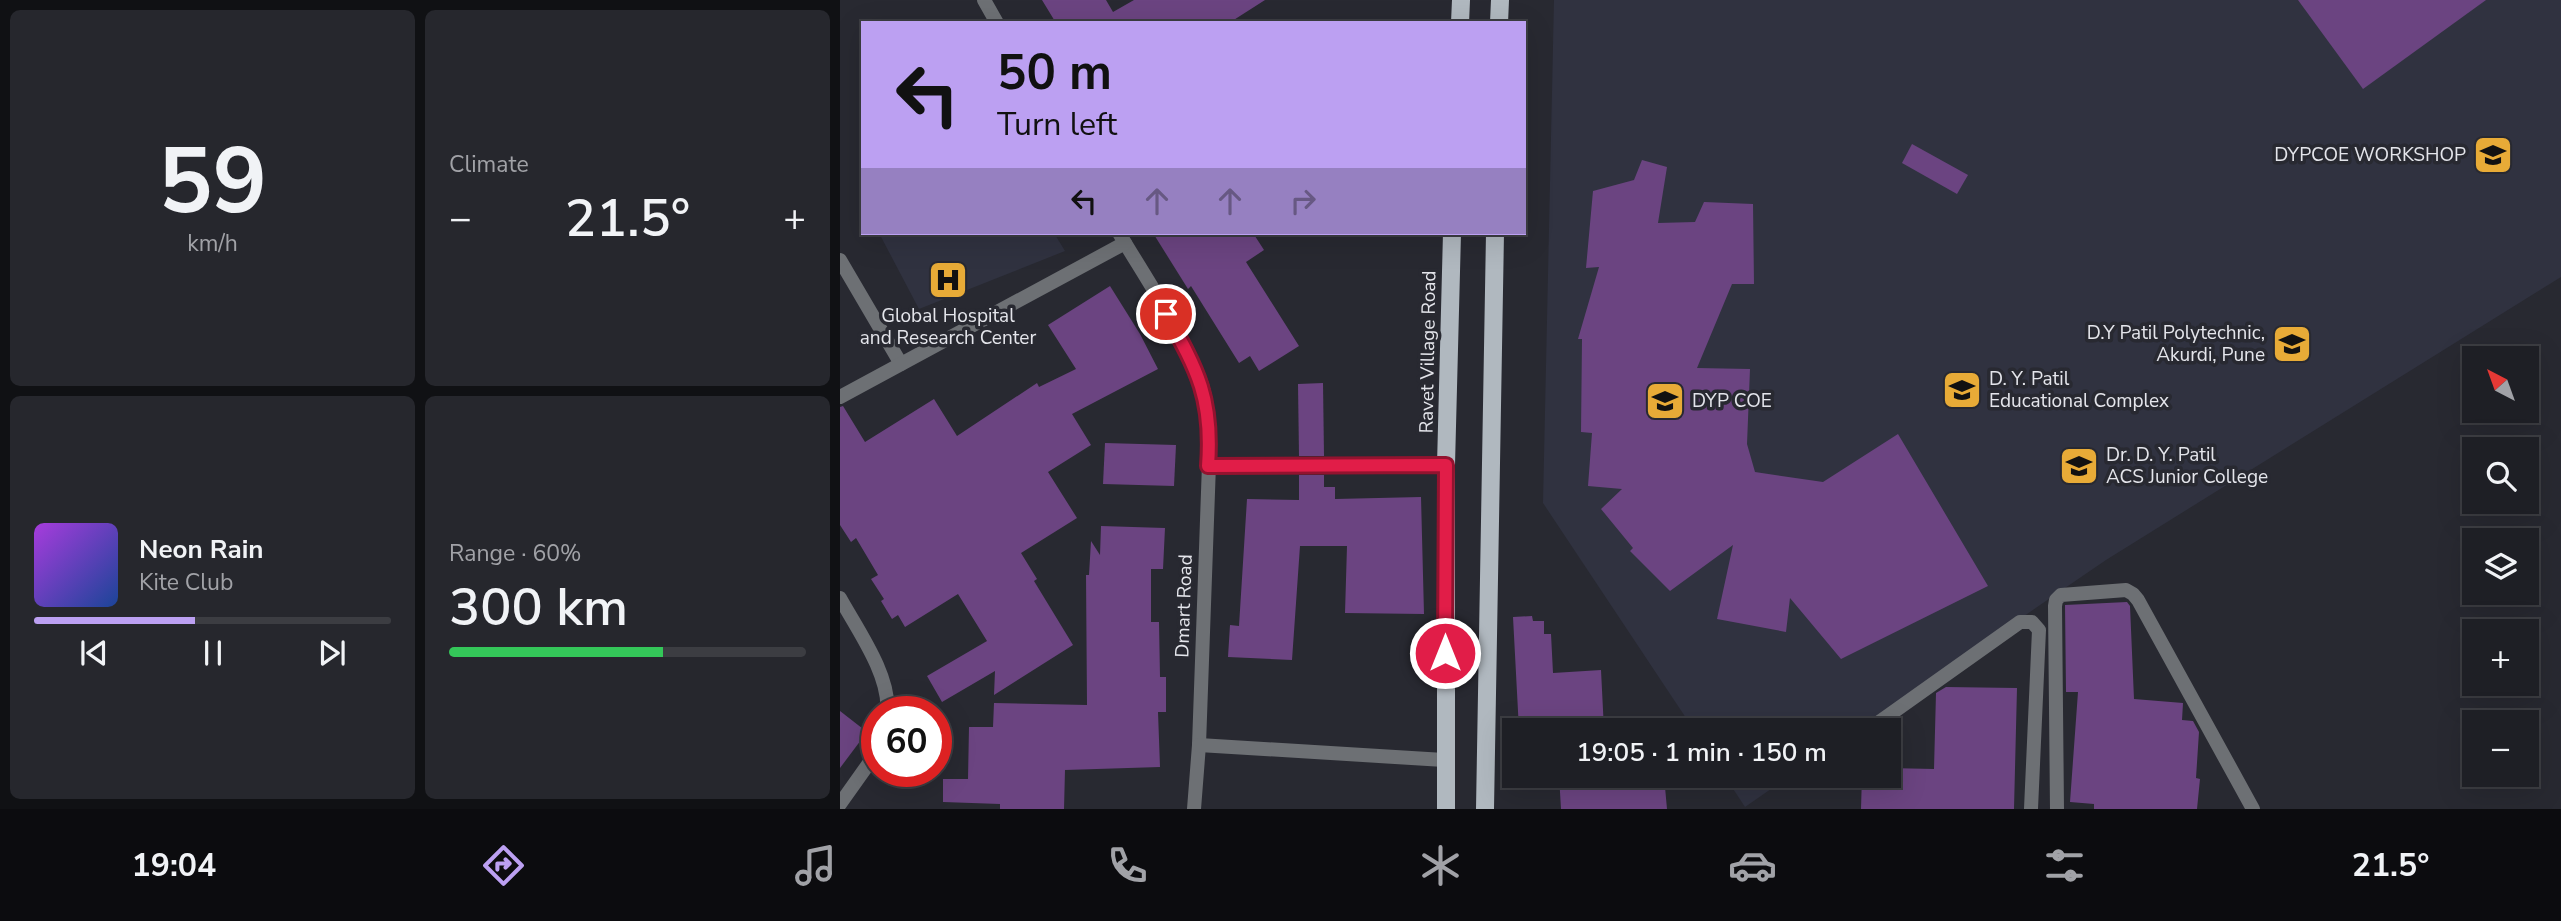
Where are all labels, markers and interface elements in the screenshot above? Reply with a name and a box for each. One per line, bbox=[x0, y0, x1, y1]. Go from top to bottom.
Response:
text: 50 m bbox=[997, 39, 1112, 106]
icon: left bbox=[882, 49, 973, 140]
text: Turn left bbox=[997, 103, 1117, 146]
text: 59 bbox=[158, 120, 267, 244]
school or university icon: DYPCOE WORKSHOP bbox=[2472, 134, 2514, 176]
place label: DYPCOE WORKSHOP bbox=[2274, 142, 2466, 168]
text: Climate bbox=[449, 149, 529, 180]
icon: left bbox=[1065, 182, 1103, 220]
icon: ahead bbox=[1138, 182, 1176, 220]
icon: ahead bbox=[1211, 182, 1249, 220]
icon: right bbox=[1284, 182, 1322, 220]
text: 21.5° bbox=[565, 183, 690, 254]
text: − bbox=[449, 193, 472, 244]
text: + bbox=[783, 193, 806, 244]
text: km/h bbox=[187, 228, 238, 259]
hospital icon: Global Hospital and Research Center bbox=[927, 259, 969, 301]
street label: Ravet Village Road bbox=[1414, 270, 1442, 434]
pin bbox=[1136, 284, 1196, 344]
icon: arrive bbox=[1147, 295, 1185, 333]
place label: Global Hospital and Research Center bbox=[860, 303, 1036, 351]
place label: D.Y Patil Polytechnic, Akurdi, Pune bbox=[2087, 320, 2265, 368]
school or university icon: D.Y Patil Polytechnic, Akurdi, Pune bbox=[2271, 323, 2313, 365]
north arrow bbox=[2462, 346, 2539, 424]
map controls bbox=[2462, 346, 2539, 787]
place label: D. Y. Patil Educational Complex bbox=[1989, 366, 2169, 414]
school or university icon: D. Y. Patil Educational Complex bbox=[1941, 369, 1983, 411]
school or university icon: DYP COE bbox=[1644, 380, 1686, 422]
place label: DYP COE bbox=[1692, 388, 1772, 414]
button: search bbox=[2462, 437, 2539, 514]
place label: Dr. D. Y. Patil ACS Junior College bbox=[2106, 442, 2268, 490]
school or university icon: Dr. D. Y. Patil ACS Junior College bbox=[2058, 445, 2100, 487]
button: layers bbox=[2462, 528, 2539, 605]
text: Neon Rain bbox=[139, 532, 264, 567]
text: Range · 60% bbox=[449, 538, 581, 569]
street label: Dmart Road bbox=[1169, 554, 1199, 658]
text: Kite Club bbox=[139, 567, 233, 598]
text: 300 km bbox=[449, 572, 628, 643]
position arrow bbox=[1408, 616, 1482, 690]
button: + bbox=[2462, 619, 2539, 696]
icon: previous bbox=[75, 634, 113, 672]
icon: pause bbox=[194, 634, 232, 672]
icon: next bbox=[313, 634, 351, 672]
speed limit sign: 60 bbox=[861, 696, 952, 787]
button: − bbox=[2462, 710, 2539, 787]
text: 19:05 · 1 min · 150 m bbox=[1576, 735, 1827, 770]
icon: directions bbox=[479, 841, 528, 890]
icon: music bbox=[791, 841, 840, 890]
icon: phone bbox=[1103, 841, 1152, 890]
icon: climate bbox=[1416, 841, 1465, 890]
icon: car bbox=[1728, 841, 1777, 890]
icon: filters bbox=[2040, 841, 2089, 890]
text: 19:04 bbox=[132, 844, 216, 887]
text: 21.5° bbox=[2352, 844, 2429, 887]

